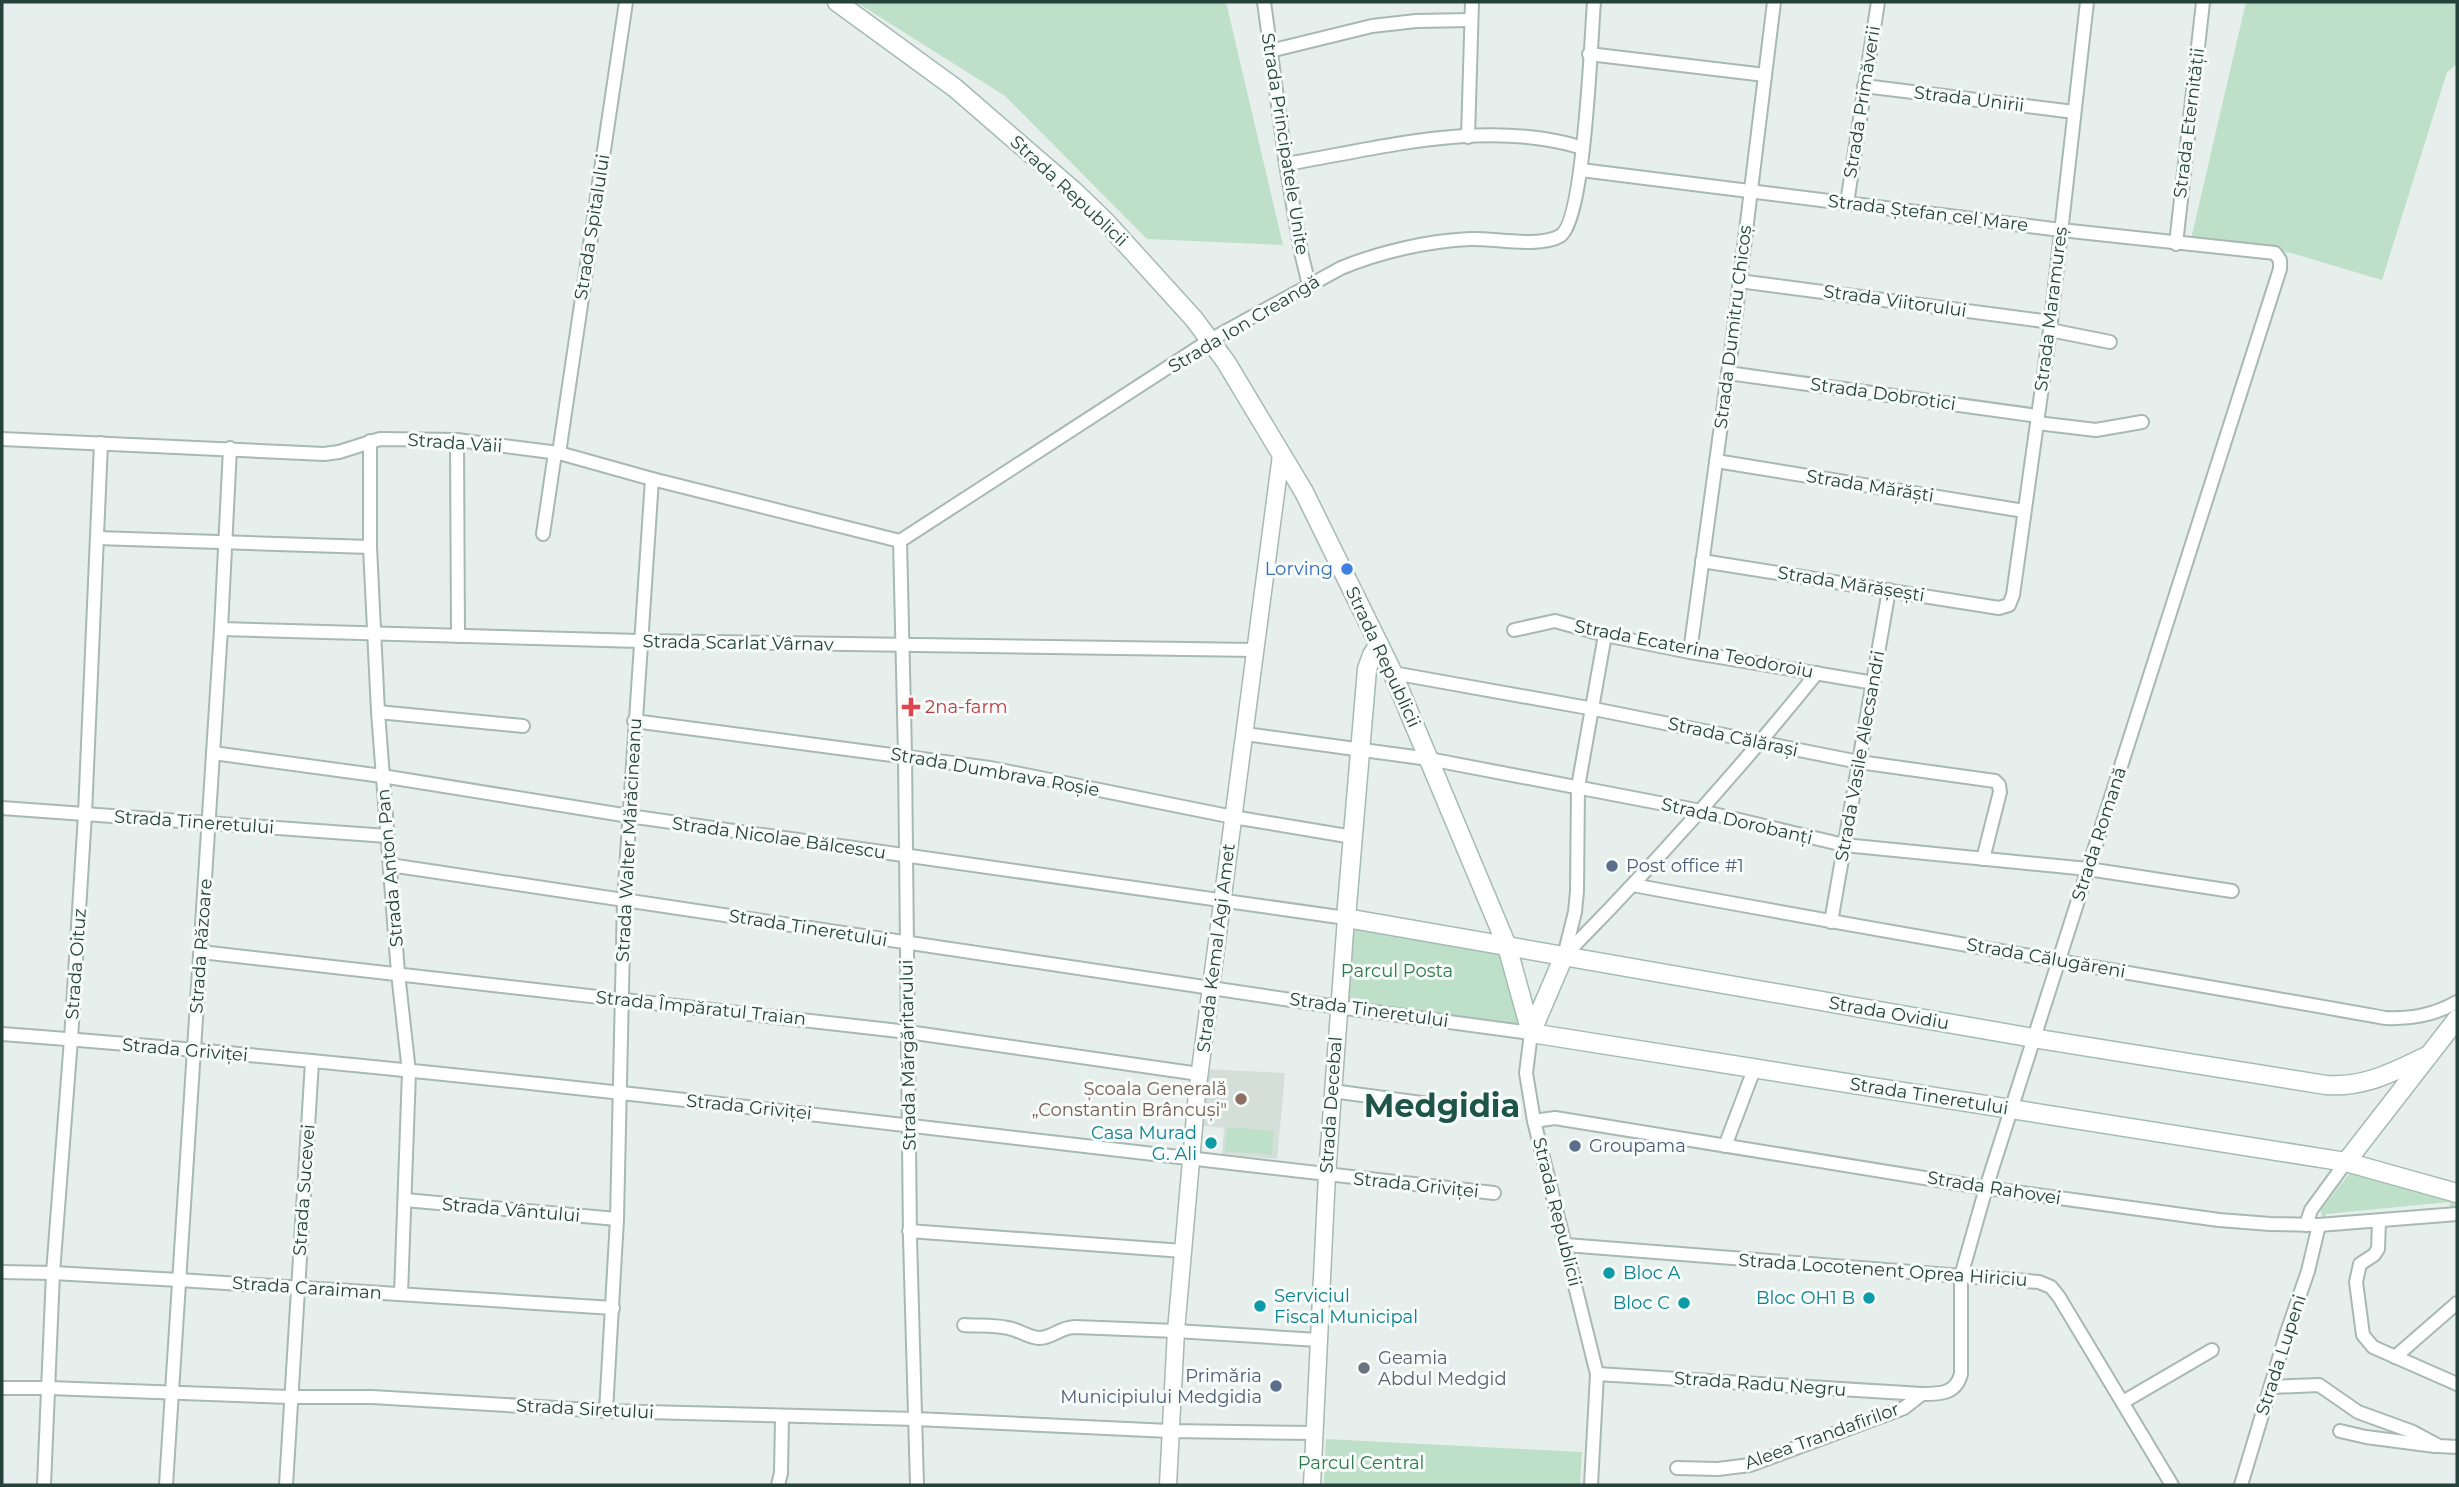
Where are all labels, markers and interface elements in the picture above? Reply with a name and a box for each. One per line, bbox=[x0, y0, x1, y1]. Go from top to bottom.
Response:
street label: Strada Primăverii bbox=[1839, 24, 1885, 180]
street label: Strada Principatele Unite bbox=[1257, 31, 1313, 257]
street label: Strada Eternității bbox=[2169, 47, 2210, 199]
street label: Strada Unirii bbox=[1913, 81, 2025, 117]
street label: Strada Republicii bbox=[1006, 131, 1132, 251]
street label: Strada Spitalului bbox=[570, 153, 614, 301]
street label: Strada Ștefan cel Mare bbox=[1827, 190, 2029, 237]
street label: Strada Dumitru Chicoș bbox=[1710, 224, 1757, 430]
street label: Strada Maramureș bbox=[2030, 225, 2073, 393]
street label: Strada Ion Creangă bbox=[1164, 270, 1324, 378]
street label: Strada Viitorului bbox=[1822, 280, 1968, 322]
street label: Strada Dobrotici bbox=[1809, 373, 1957, 415]
street label: Strada Văii bbox=[407, 429, 503, 457]
street label: Strada Mărăști bbox=[1804, 465, 1935, 508]
place label: Lorving bbox=[1265, 558, 1333, 580]
marker: Lorving bbox=[1339, 561, 1355, 577]
street label: Strada Mărășești bbox=[1776, 562, 1926, 607]
street label: Strada Republicii bbox=[1341, 583, 1425, 731]
street label: Strada Ecaterina Teodoroiu bbox=[1573, 615, 1815, 683]
street label: Strada Scarlat Vârnav bbox=[642, 630, 834, 656]
street label: Strada Vasile Alecsandri bbox=[1831, 649, 1889, 863]
place label: 2na-farm bbox=[925, 696, 1008, 718]
marker: 2na-farm bbox=[903, 699, 919, 715]
street label: Strada Călărași bbox=[1666, 712, 1800, 763]
street label: Strada Walter Mărăcineanu bbox=[612, 717, 646, 963]
street label: Strada Dumbrava Roșie bbox=[889, 743, 1101, 802]
street label: Strada Romană bbox=[2067, 764, 2131, 904]
street label: Strada Anton Pan bbox=[372, 788, 408, 948]
street label: Strada Dorobanți bbox=[1659, 793, 1815, 850]
street label: Strada Tineretului bbox=[113, 805, 275, 839]
street label: Strada Nicolae Bălcescu bbox=[671, 812, 887, 864]
street label: Strada Kemal Agi Amet bbox=[1192, 842, 1240, 1054]
place label: Post office #1 bbox=[1626, 855, 1744, 877]
marker: Post office #1 bbox=[1604, 858, 1620, 874]
street label: Strada Răzoare bbox=[185, 878, 217, 1014]
street label: Strada Tineretului bbox=[727, 905, 889, 951]
street label: Strada Oituz bbox=[61, 908, 91, 1020]
street label: Strada Călugăreni bbox=[1965, 933, 2127, 983]
street label: Strada Mărgăritarului bbox=[895, 959, 921, 1151]
park label: Parcul Posta bbox=[1341, 960, 1453, 982]
street label: Strada Împăratul Traian bbox=[595, 986, 807, 1030]
street label: Strada Tineretului bbox=[1288, 988, 1450, 1032]
street label: Strada Ovidiu bbox=[1827, 992, 1951, 1034]
street label: Strada Griviței bbox=[121, 1034, 249, 1067]
street label: Strada Decebal bbox=[1315, 1036, 1347, 1174]
street label: Strada Tineretului bbox=[1848, 1073, 2010, 1119]
place label: Școala Generală „Constantin Brâncuși" bbox=[1032, 1078, 1227, 1122]
district label: Medgidia bbox=[1364, 1086, 1520, 1125]
street label: Strada Griviței bbox=[685, 1089, 813, 1126]
marker: Școala Generală „Constantin Brâncuși" bbox=[1233, 1091, 1249, 1107]
place label: Casa Murad G. Ali bbox=[1091, 1122, 1197, 1165]
street label: Strada Sucevei bbox=[288, 1123, 320, 1257]
marker: Casa Murad G. Ali bbox=[1203, 1135, 1219, 1151]
street label: Strada Republicii bbox=[1528, 1135, 1586, 1289]
place label: Groupama bbox=[1589, 1135, 1686, 1157]
marker: Groupama bbox=[1567, 1138, 1583, 1154]
street label: Strada Griviței bbox=[1352, 1167, 1480, 1204]
street label: Strada Rahovei bbox=[1926, 1167, 2062, 1209]
street label: Strada Vântului bbox=[441, 1193, 581, 1227]
street label: Strada Locotenent Oprea Hiriciu bbox=[1738, 1249, 2028, 1291]
place label: Bloc A bbox=[1623, 1262, 1681, 1284]
marker: Bloc A bbox=[1601, 1265, 1617, 1281]
street label: Strada Caraiman bbox=[231, 1272, 383, 1304]
place label: Serviciul Fiscal Municipal bbox=[1274, 1285, 1418, 1328]
place label: Bloc OH1 B bbox=[1756, 1287, 1855, 1309]
marker: Bloc OH1 B bbox=[1861, 1290, 1877, 1306]
place label: Bloc C bbox=[1613, 1292, 1670, 1314]
street label: Strada Lupeni bbox=[2251, 1292, 2311, 1418]
marker: Bloc C bbox=[1676, 1295, 1692, 1311]
marker: Serviciul Fiscal Municipal bbox=[1252, 1298, 1268, 1314]
place label: Geamia Abdul Medgid bbox=[1378, 1347, 1507, 1390]
marker: Geamia Abdul Medgid bbox=[1356, 1360, 1372, 1376]
place label: Primăria Municipiului Medgidia bbox=[1060, 1365, 1262, 1408]
street label: Strada Radu Negru bbox=[1673, 1367, 1847, 1401]
marker: Primăria Municipiului Medgidia bbox=[1268, 1378, 1284, 1394]
street label: Strada Siretului bbox=[516, 1394, 654, 1424]
street label: Aleea Trandafirilor bbox=[1742, 1398, 1902, 1474]
park label: Parcul Central bbox=[1298, 1452, 1424, 1474]

